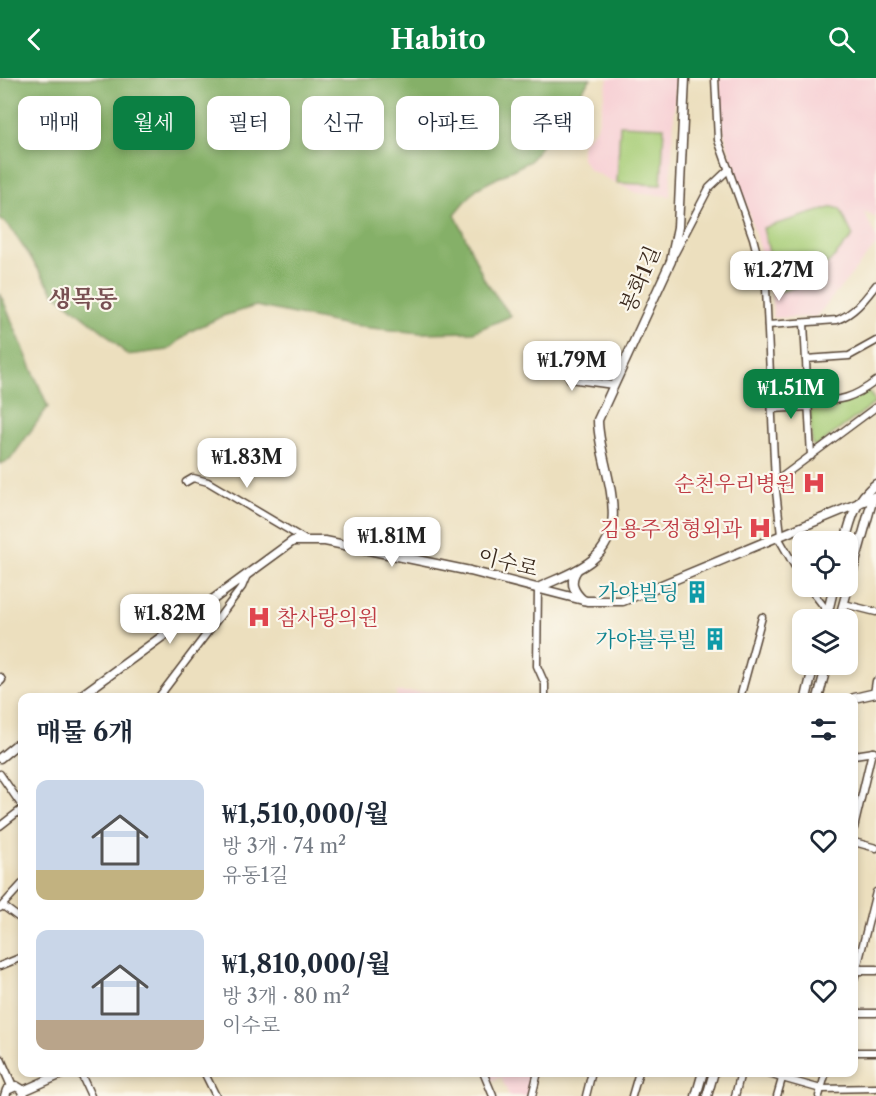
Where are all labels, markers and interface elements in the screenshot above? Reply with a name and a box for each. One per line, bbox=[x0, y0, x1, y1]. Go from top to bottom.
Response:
icon: back bbox=[18, 23, 51, 56]
text: Habito bbox=[390, 23, 486, 56]
icon: search bbox=[825, 23, 858, 56]
chip: 매매 bbox=[18, 96, 101, 150]
chip: 월세 bbox=[113, 96, 195, 150]
chip: 필터 bbox=[207, 96, 290, 150]
chip: 신규 bbox=[302, 96, 384, 150]
chip: 아파트 bbox=[396, 96, 499, 150]
chip: 주택 bbox=[511, 96, 594, 150]
street label: 봉화1길 bbox=[615, 242, 665, 316]
pin: ₩1.27M bbox=[730, 251, 828, 302]
text: ₩1.27M bbox=[744, 258, 814, 282]
district label: 생목동 bbox=[48, 284, 118, 313]
pin: ₩1.79M bbox=[523, 341, 621, 392]
text: ₩1.79M bbox=[537, 348, 607, 372]
pin: ₩1.51M bbox=[742, 369, 840, 420]
text: ₩1.51M bbox=[757, 376, 825, 400]
pin: ₩1.83M bbox=[198, 438, 296, 489]
text: ₩1.83M bbox=[211, 445, 283, 469]
hospital icon: 순천우리병원 bbox=[801, 470, 827, 496]
place label: 순천우리병원 bbox=[674, 471, 796, 496]
hospital icon: 김용주정형외과 bbox=[747, 515, 773, 541]
place label: 김용주정형외과 bbox=[600, 516, 743, 541]
pin: ₩1.81M bbox=[343, 517, 441, 568]
text: ₩1.81M bbox=[358, 524, 426, 548]
map controls bbox=[792, 531, 858, 675]
button: locate bbox=[792, 531, 858, 597]
street label: 이수로 bbox=[475, 543, 541, 581]
building icon: 가야빌딩 bbox=[684, 579, 710, 605]
place label: 가야빌딩 bbox=[598, 580, 679, 605]
pin: ₩1.82M bbox=[121, 594, 219, 645]
text: ₩1.82M bbox=[134, 601, 206, 625]
hospital icon: 참사랑의원 bbox=[246, 604, 272, 630]
place label: 참사랑의원 bbox=[277, 605, 378, 630]
button: layers bbox=[792, 609, 858, 675]
building icon: 가야블루빌 bbox=[702, 626, 728, 652]
place label: 가야블루빌 bbox=[596, 627, 697, 652]
icon: filters bbox=[807, 713, 840, 746]
text: 매물 6개 bbox=[36, 716, 133, 748]
text: ₩1,510,000/월 bbox=[222, 798, 389, 830]
icon: home bbox=[84, 804, 156, 876]
icon: heart bbox=[807, 824, 840, 857]
text: 방 3개 · 74 m² bbox=[222, 834, 346, 858]
text: 유동1길 bbox=[222, 863, 288, 887]
text: ₩1,810,000/월 bbox=[222, 948, 391, 980]
icon: home bbox=[84, 954, 156, 1026]
icon: heart bbox=[807, 974, 840, 1007]
text: 방 3개 · 80 m² bbox=[222, 984, 350, 1008]
text: 이수로 bbox=[222, 1013, 280, 1037]

